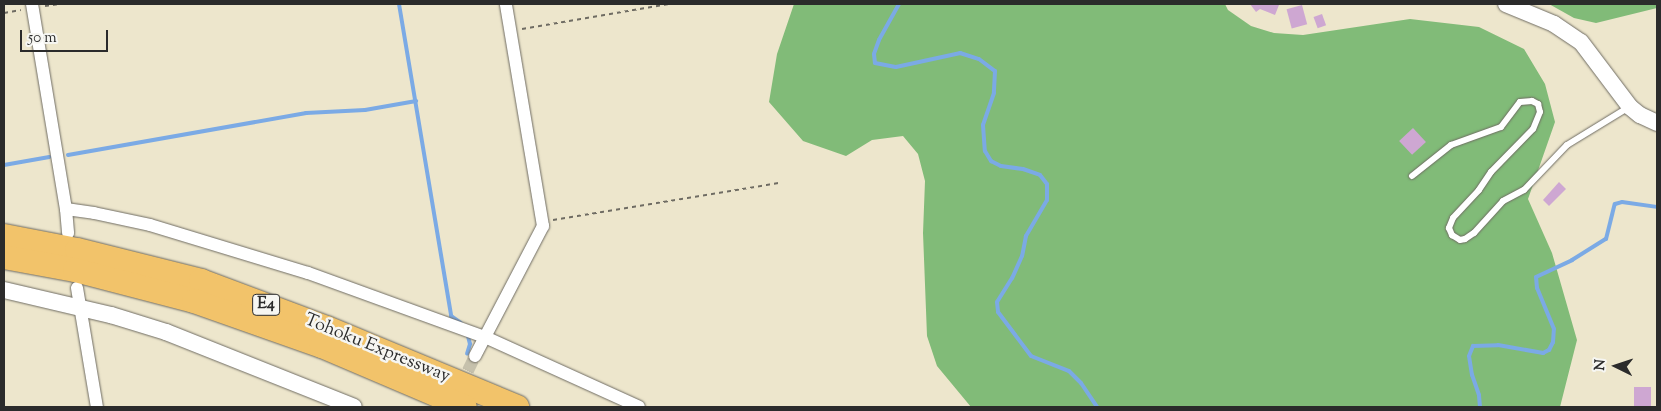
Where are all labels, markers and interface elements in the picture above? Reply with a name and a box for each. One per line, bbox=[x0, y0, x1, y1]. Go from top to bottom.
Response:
scale bar bbox=[22, 20, 110, 52]
text: 50 m bbox=[28, 28, 57, 49]
road number: E4 bbox=[251, 292, 281, 318]
street label: Tohoku Expressway bbox=[301, 310, 453, 388]
north arrow bbox=[1591, 341, 1641, 391]
text: N bbox=[1591, 359, 1611, 371]

